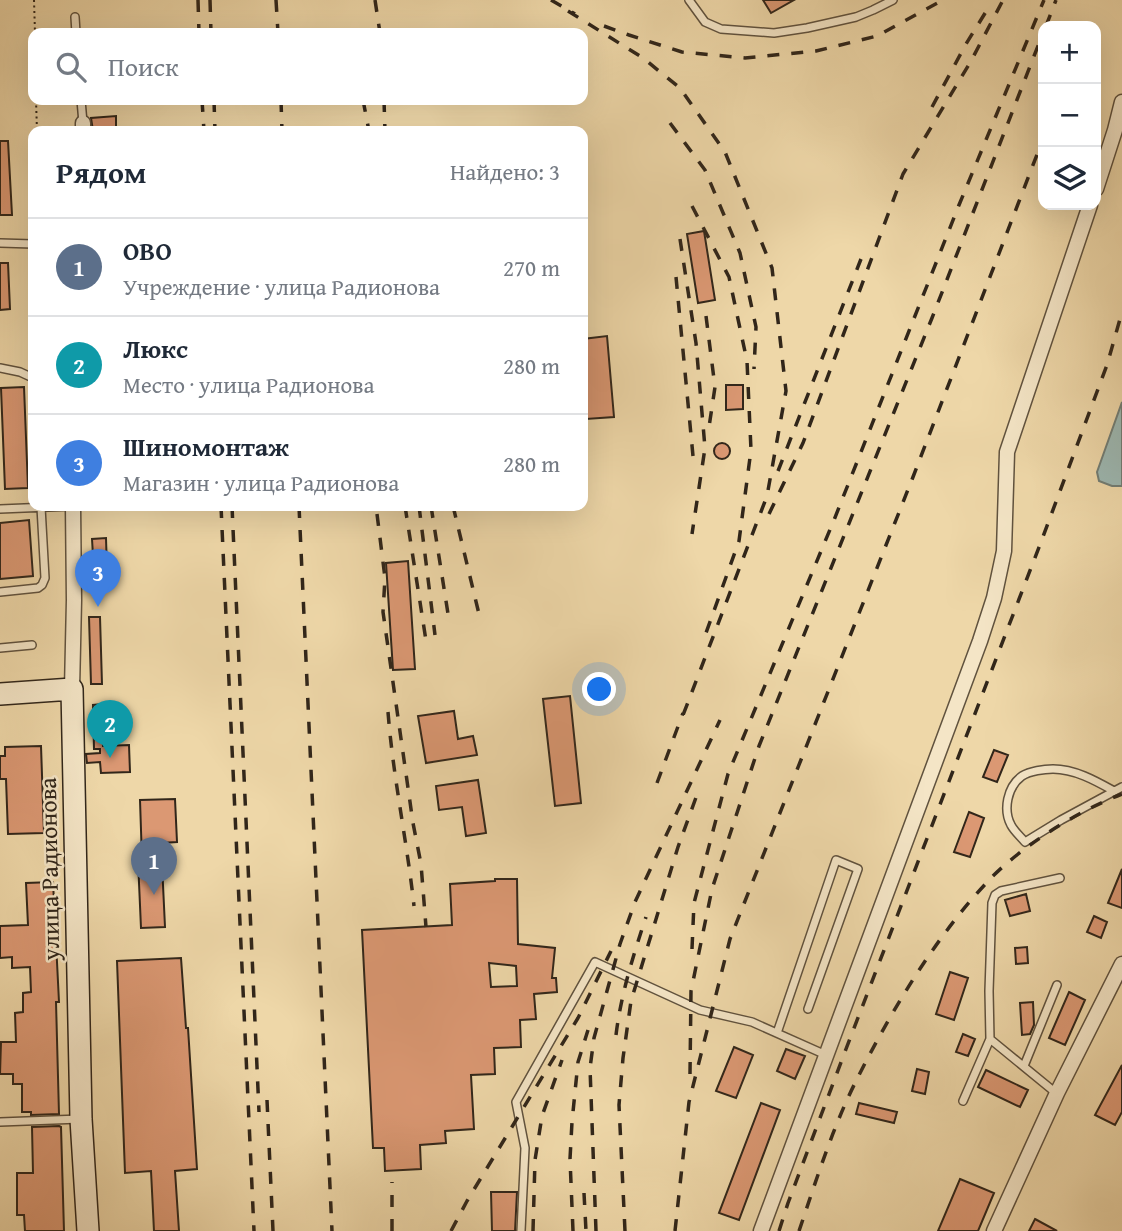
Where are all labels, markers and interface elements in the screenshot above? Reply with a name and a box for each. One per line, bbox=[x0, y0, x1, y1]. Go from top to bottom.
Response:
map controls bbox=[1038, 21, 1101, 210]
button: + bbox=[1038, 21, 1101, 84]
search box bbox=[28, 28, 588, 105]
text: Поиск bbox=[108, 47, 179, 86]
icon: search bbox=[52, 48, 90, 86]
button: − bbox=[1038, 84, 1101, 147]
button: layers bbox=[1038, 147, 1101, 210]
text: Рядом bbox=[56, 150, 147, 194]
text: Найдено: 3 bbox=[450, 155, 560, 188]
text: OBO bbox=[123, 231, 172, 270]
text: 1 bbox=[73, 251, 85, 284]
text: 270 m bbox=[503, 251, 560, 284]
text: Учреждение · улица Радионова bbox=[123, 270, 440, 303]
text: Люкс bbox=[123, 329, 188, 368]
text: 2 bbox=[73, 349, 85, 382]
text: 280 m bbox=[503, 349, 560, 382]
text: Место · улица Радионова bbox=[123, 368, 374, 401]
text: Шиномонтаж bbox=[123, 427, 289, 466]
text: 3 bbox=[73, 447, 85, 480]
text: 280 m bbox=[503, 447, 560, 480]
text: Магазин · улица Радионова bbox=[123, 466, 399, 499]
pin: 3 bbox=[75, 549, 121, 607]
your location bbox=[582, 672, 616, 706]
pin: 2 bbox=[87, 700, 133, 758]
street label: улица Радионова bbox=[30, 777, 68, 962]
pin: 1 bbox=[131, 837, 177, 895]

